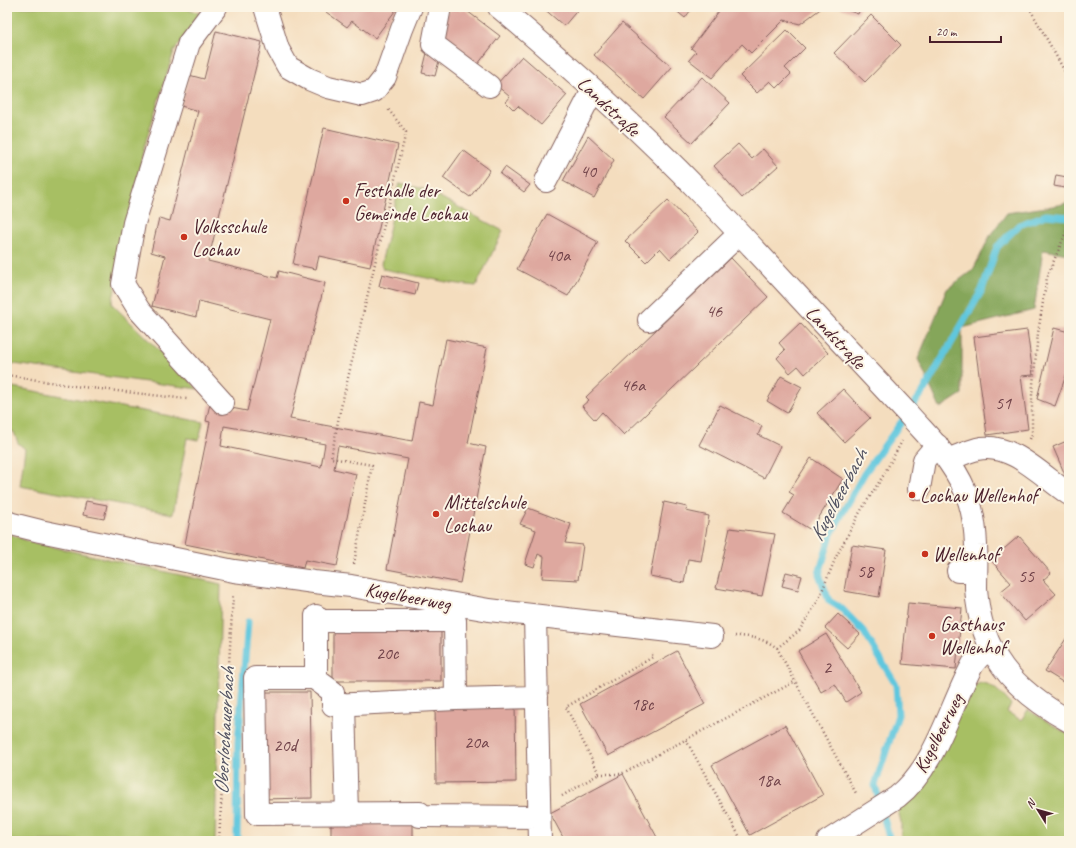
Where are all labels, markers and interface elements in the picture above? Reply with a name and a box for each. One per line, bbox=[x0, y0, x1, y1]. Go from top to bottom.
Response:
scale bar bbox=[930, 18, 1001, 44]
text: 20 m bbox=[936, 24, 958, 40]
street label: Landstraße bbox=[572, 71, 647, 143]
house number: 40 bbox=[580, 160, 598, 182]
place label: Festhalle der Gemeinde Lochau bbox=[354, 178, 469, 226]
marker: Festhalle der Gemeinde Lochau bbox=[341, 196, 351, 206]
place label: Volksschule Lochau bbox=[192, 214, 268, 262]
marker: Volksschule Lochau bbox=[179, 232, 189, 242]
house number: 40a bbox=[546, 244, 571, 266]
house number: 46 bbox=[706, 300, 723, 322]
street label: Landstraße bbox=[800, 301, 872, 375]
house number: 46a bbox=[621, 374, 646, 396]
house number: 51 bbox=[995, 392, 1012, 414]
water label: Kugelbeerbach bbox=[803, 443, 874, 545]
place label: Lochau Wellenhof bbox=[920, 483, 1042, 508]
place label: Mittelschule Lochau bbox=[444, 490, 527, 538]
marker: Lochau Wellenhof bbox=[907, 490, 917, 500]
marker: Mittelschule Lochau bbox=[431, 509, 441, 519]
place label: Wellenhof bbox=[933, 542, 1003, 567]
marker: Wellenhof bbox=[920, 549, 930, 559]
house number: 58 bbox=[857, 560, 875, 582]
house number: 55 bbox=[1018, 565, 1035, 587]
street label: Kugelbeerweg bbox=[363, 577, 454, 617]
place label: Gasthaus Wellenhof bbox=[940, 612, 1010, 660]
marker: Gasthaus Wellenhof bbox=[927, 631, 937, 641]
house number: 20c bbox=[376, 642, 400, 664]
house number: 2 bbox=[823, 656, 833, 678]
water label: Oberlochauerbach bbox=[208, 665, 240, 795]
street label: Kugelbeerweg bbox=[908, 688, 970, 777]
house number: 18c bbox=[631, 693, 655, 715]
house number: 20a bbox=[464, 731, 489, 753]
house number: 20d bbox=[273, 734, 300, 756]
house number: 18a bbox=[756, 769, 781, 791]
north arrow bbox=[1018, 790, 1058, 830]
text: N bbox=[1022, 795, 1039, 811]

